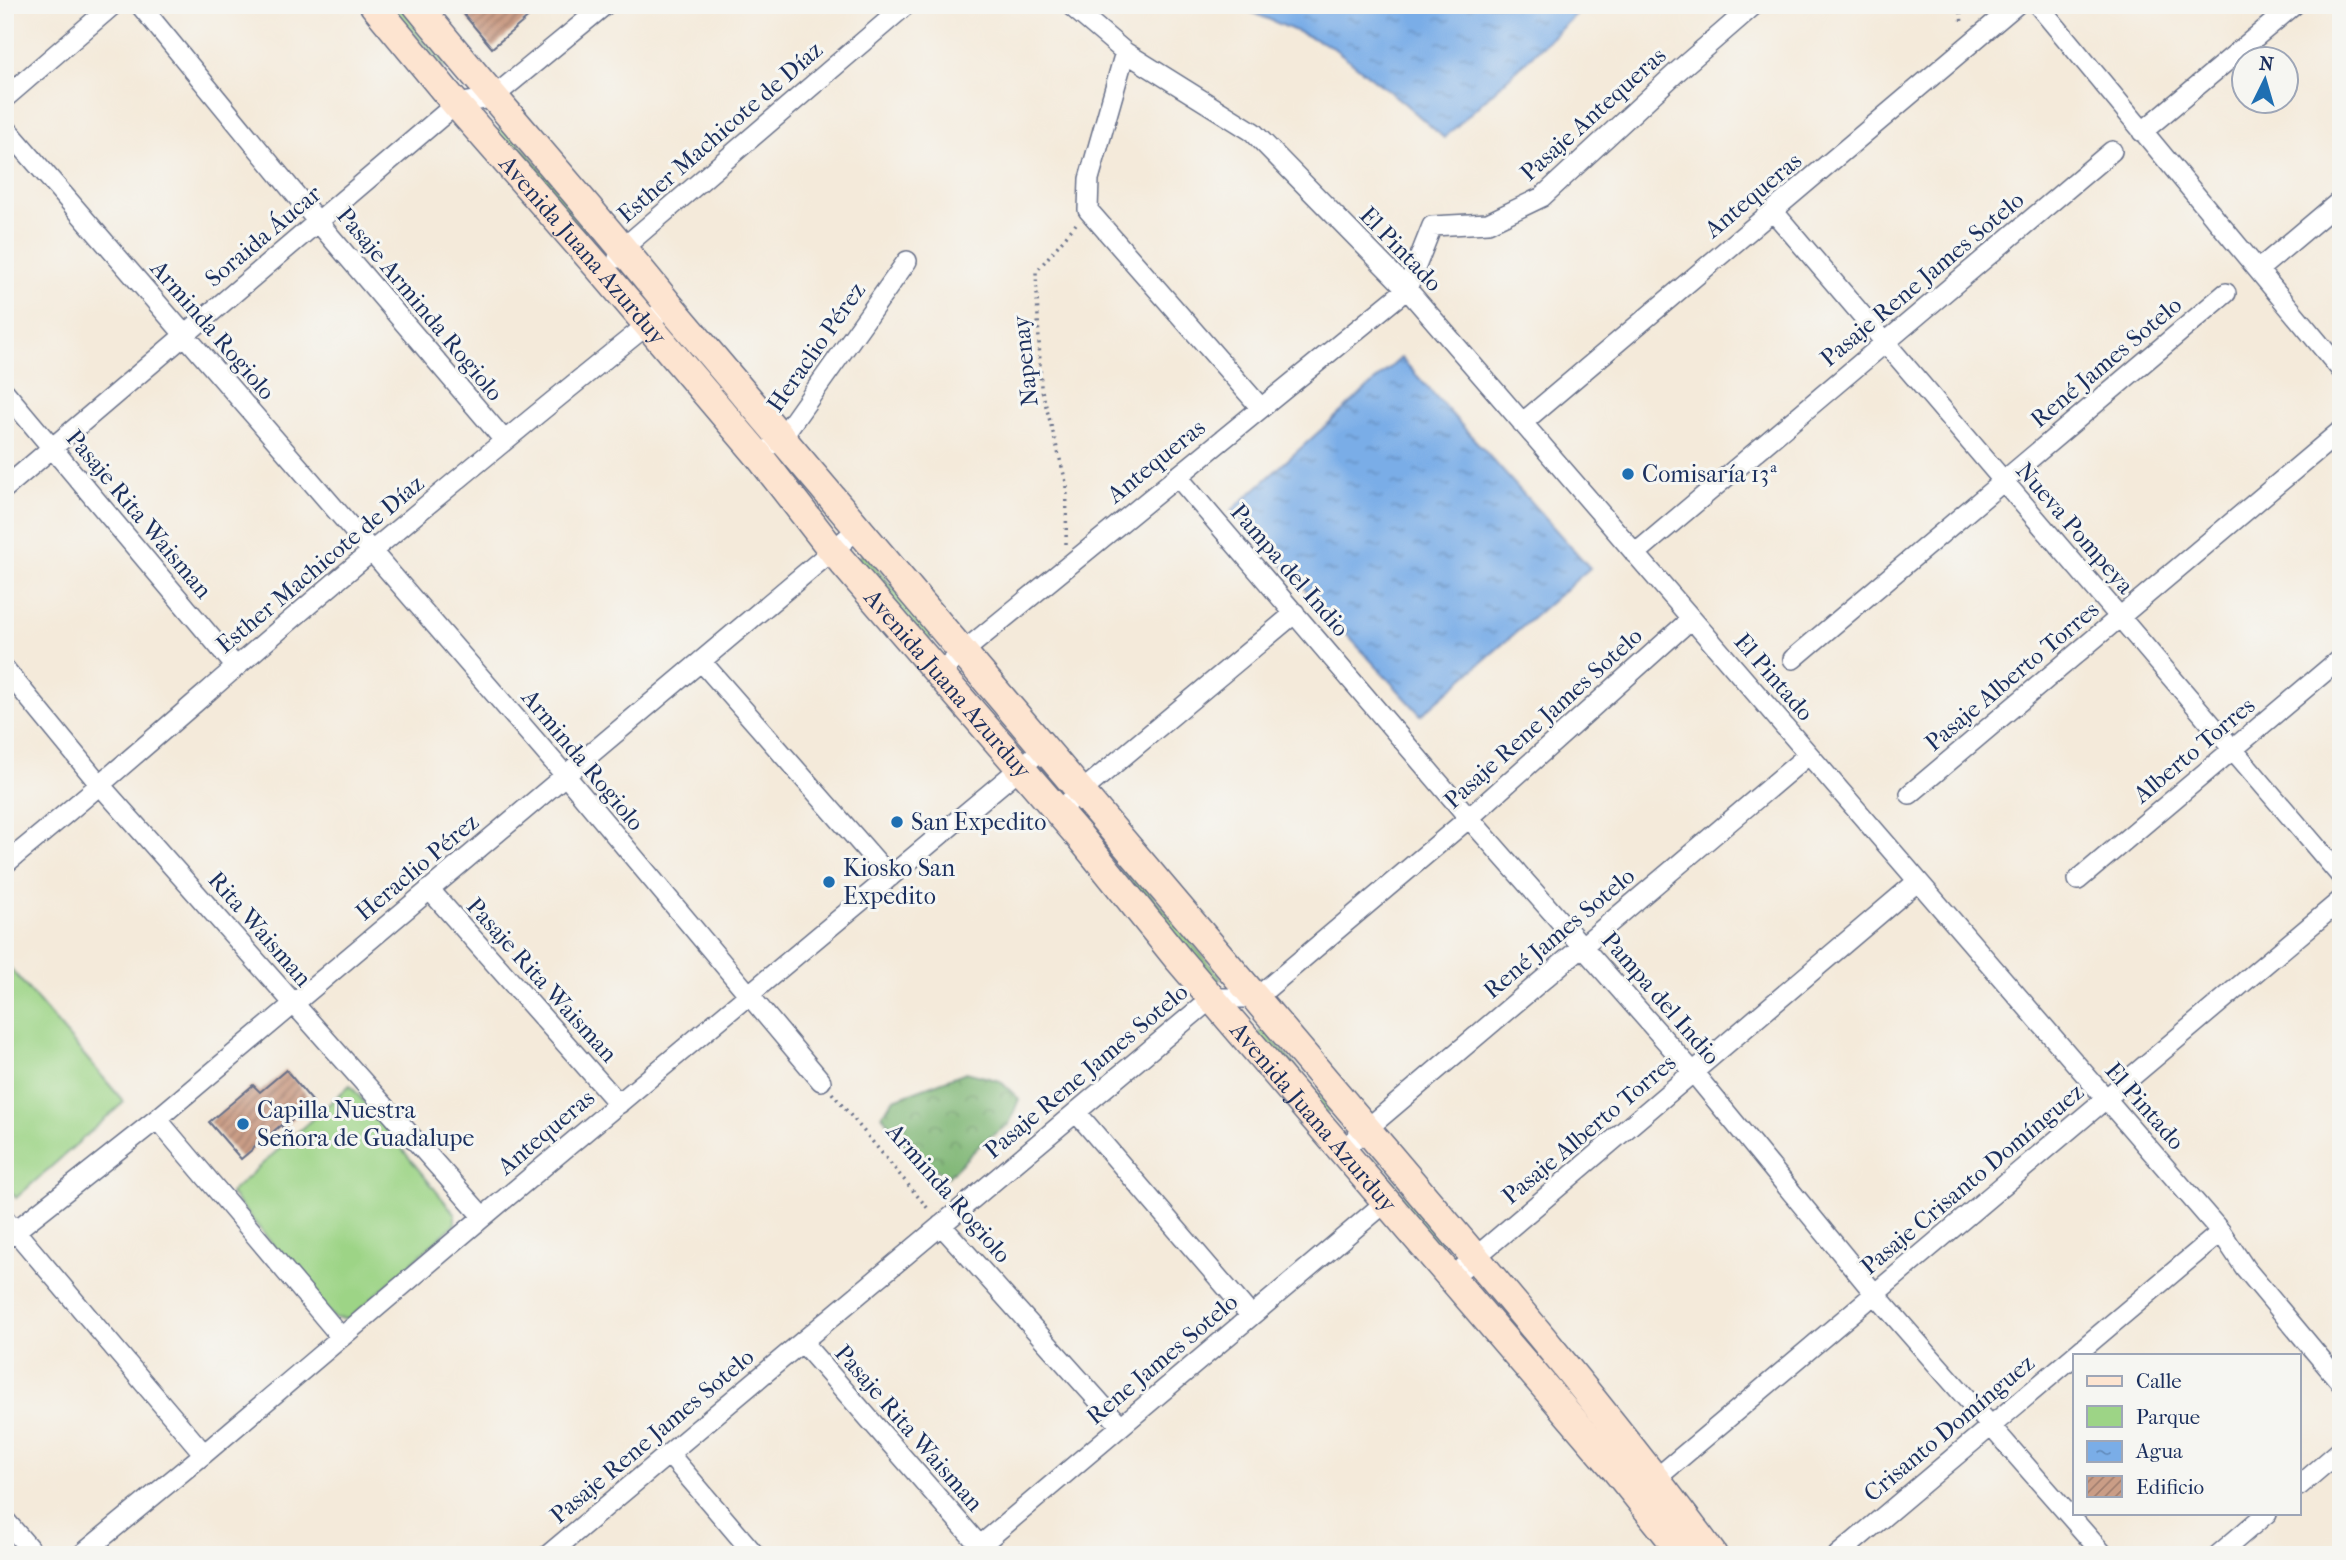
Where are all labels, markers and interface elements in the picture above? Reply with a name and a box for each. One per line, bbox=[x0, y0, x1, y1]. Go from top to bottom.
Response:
street label: Esther Machicote de Díaz bbox=[612, 35, 828, 229]
street label: Pasaje Antequeras bbox=[1514, 41, 1672, 187]
north arrow bbox=[2230, 46, 2300, 116]
text: N bbox=[2258, 52, 2275, 76]
street label: Antequeras bbox=[1698, 146, 1807, 244]
street label: Avenida Juana Azurduy bbox=[493, 149, 673, 351]
street label: Soraida Áucar bbox=[199, 178, 327, 293]
street label: Pasaje Rene James Sotelo bbox=[1815, 186, 2029, 372]
street label: El Pintado bbox=[1354, 201, 1448, 297]
street label: Pasaje Arminda Rogiolo bbox=[331, 202, 509, 406]
street label: Arminda Rogiolo bbox=[144, 254, 281, 405]
street label: Heraclio Pérez bbox=[761, 277, 871, 417]
street label: René James Sotelo bbox=[2025, 291, 2187, 433]
street label: Napenay bbox=[1006, 313, 1044, 408]
street label: Antequeras bbox=[1101, 413, 1211, 510]
street label: Pasaje Rita Waisman bbox=[60, 424, 218, 604]
street label: Nueva Pompeya bbox=[2010, 457, 2140, 600]
place label: Comisaría 13ª bbox=[1642, 460, 1778, 488]
marker: Comisaría 13ª bbox=[1620, 466, 1636, 482]
street label: Esther Machicote de Díaz bbox=[211, 469, 430, 659]
street label: Pampa del Indio bbox=[1225, 498, 1355, 642]
street label: Avenida Juana Azurduy bbox=[858, 583, 1038, 785]
street label: Pasaje Alberto Torres bbox=[1919, 595, 2105, 757]
street label: Pasaje Rene James Sotelo bbox=[1438, 622, 1648, 814]
street label: El Pintado bbox=[1728, 628, 1820, 726]
street label: Arminda Rogiolo bbox=[515, 683, 650, 836]
street label: Alberto Torres bbox=[2127, 691, 2260, 809]
street label: Heraclio Pérez bbox=[350, 807, 484, 926]
place label: San Expedito bbox=[911, 808, 1046, 836]
marker: San Expedito bbox=[889, 814, 905, 830]
place label: Kiosko San Expedito bbox=[843, 854, 955, 910]
street label: René James Sotelo bbox=[1478, 862, 1640, 1004]
street label: Rita Waisman bbox=[202, 866, 318, 992]
marker: Kiosko San Expedito bbox=[821, 874, 837, 890]
street label: Pasaje Rita Waisman bbox=[461, 892, 623, 1068]
street label: Pampa del Indio bbox=[1596, 926, 1726, 1070]
street label: Pasaje Rene James Sotelo bbox=[979, 978, 1193, 1164]
street label: Avenida Juana Azurduy bbox=[1224, 1016, 1403, 1219]
street label: Pasaje Alberto Torres bbox=[1496, 1048, 1682, 1210]
street label: El Pintado bbox=[2099, 1057, 2191, 1155]
street label: Pasaje Crisanto Domínguez bbox=[1855, 1077, 2089, 1280]
street label: Antequeras bbox=[491, 1083, 600, 1181]
place label: Capilla Nuestra Señora de Guadalupe bbox=[257, 1096, 475, 1152]
marker: Capilla Nuestra Señora de Guadalupe bbox=[235, 1116, 251, 1132]
street label: Arminda Rogiolo bbox=[880, 1117, 1017, 1268]
street label: Rene James Sotelo bbox=[1081, 1288, 1243, 1430]
street label: Pasaje Rita Waisman bbox=[829, 1339, 989, 1517]
street label: Pasaje Rene James Sotelo bbox=[545, 1343, 759, 1529]
street label: Crisanto Domínguez bbox=[1858, 1348, 2040, 1507]
legend bbox=[2073, 1354, 2300, 1514]
text: Calle bbox=[2136, 1369, 2182, 1393]
text: Parque bbox=[2136, 1405, 2200, 1429]
text: Agua bbox=[2135, 1439, 2183, 1463]
text: Edificio bbox=[2136, 1475, 2204, 1499]

